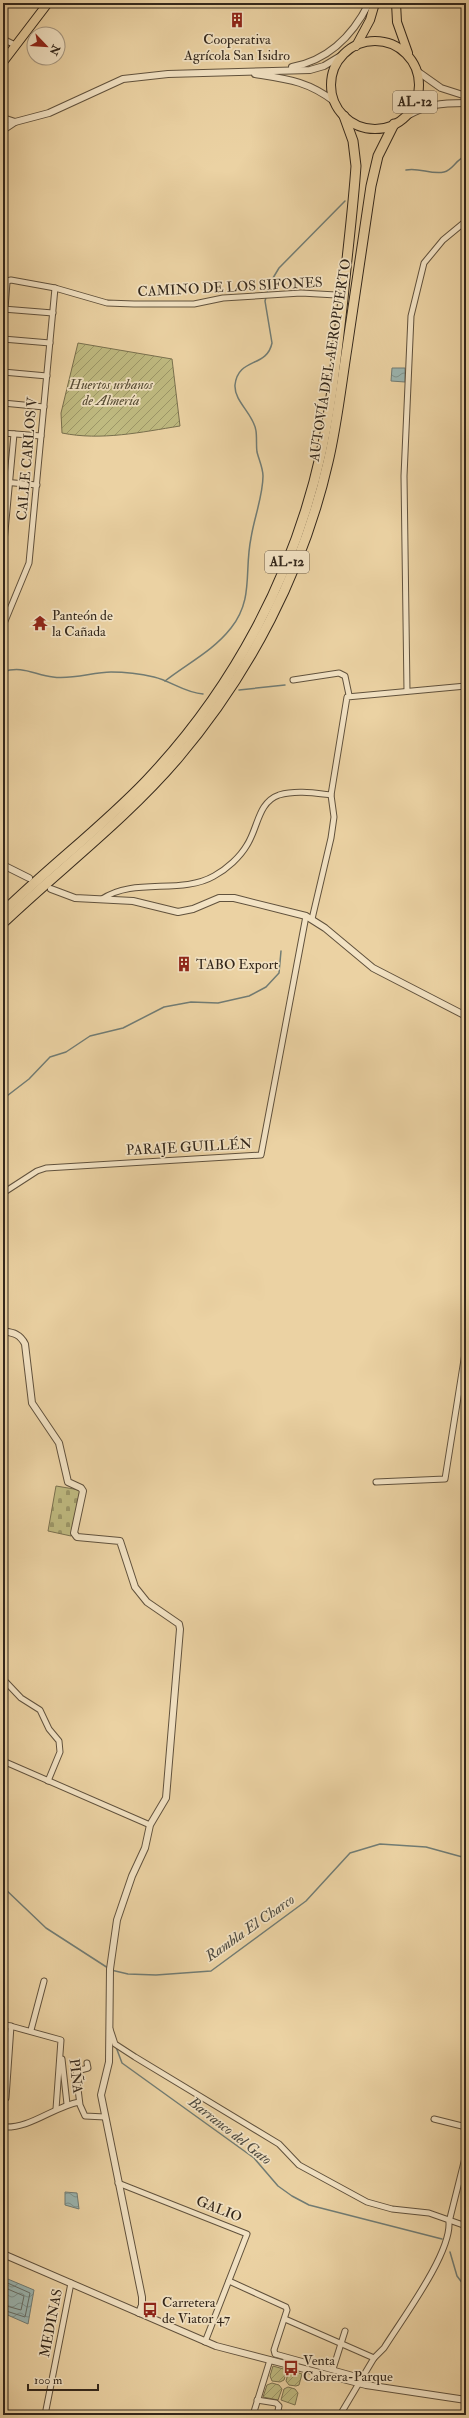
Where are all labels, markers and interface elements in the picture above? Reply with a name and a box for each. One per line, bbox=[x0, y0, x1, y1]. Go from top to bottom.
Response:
building icon: Cooperativa Agrícola San Isidro bbox=[228, 11, 246, 29]
north arrow bbox=[26, 26, 66, 66]
place label: Cooperativa Agrícola San Isidro bbox=[183, 31, 290, 64]
text: N bbox=[46, 42, 63, 58]
road number: AL-12 bbox=[393, 91, 437, 113]
street label: AUTOVÍA DEL AEROPUERTO bbox=[305, 257, 354, 464]
street label: CAMINO DE LOS SIFONES bbox=[137, 274, 323, 300]
park label: Huertos urbanos de Almería bbox=[68, 376, 154, 409]
street label: CALLE CARLOS V bbox=[13, 395, 41, 521]
road number: AL-12 bbox=[265, 551, 309, 573]
place label: Panteón de la Cañada bbox=[52, 607, 113, 640]
temple icon: Panteón de la Cañada bbox=[31, 614, 49, 632]
building icon: TABO Export bbox=[175, 955, 193, 973]
place label: TABO Export bbox=[196, 956, 279, 974]
street label: PARAJE GUILLÉN bbox=[126, 1135, 253, 1159]
water label: Rambla El Charco bbox=[201, 1890, 298, 1966]
street label: PIÑA bbox=[65, 2058, 87, 2095]
water label: Barranco del Gato bbox=[184, 2092, 275, 2169]
street label: GALIO bbox=[194, 2192, 244, 2226]
street label: MEDINAS bbox=[36, 2287, 66, 2359]
place label: Carretera de Viator 47 bbox=[162, 2294, 231, 2327]
bus stop icon: Carretera de Viator 47 bbox=[141, 2301, 159, 2319]
place label: Venta Cabrera-Parque bbox=[303, 2352, 393, 2385]
bus stop icon: Venta Cabrera-Parque bbox=[282, 2359, 300, 2377]
scale bar bbox=[28, 2366, 98, 2392]
text: 100 m bbox=[34, 2373, 63, 2388]

